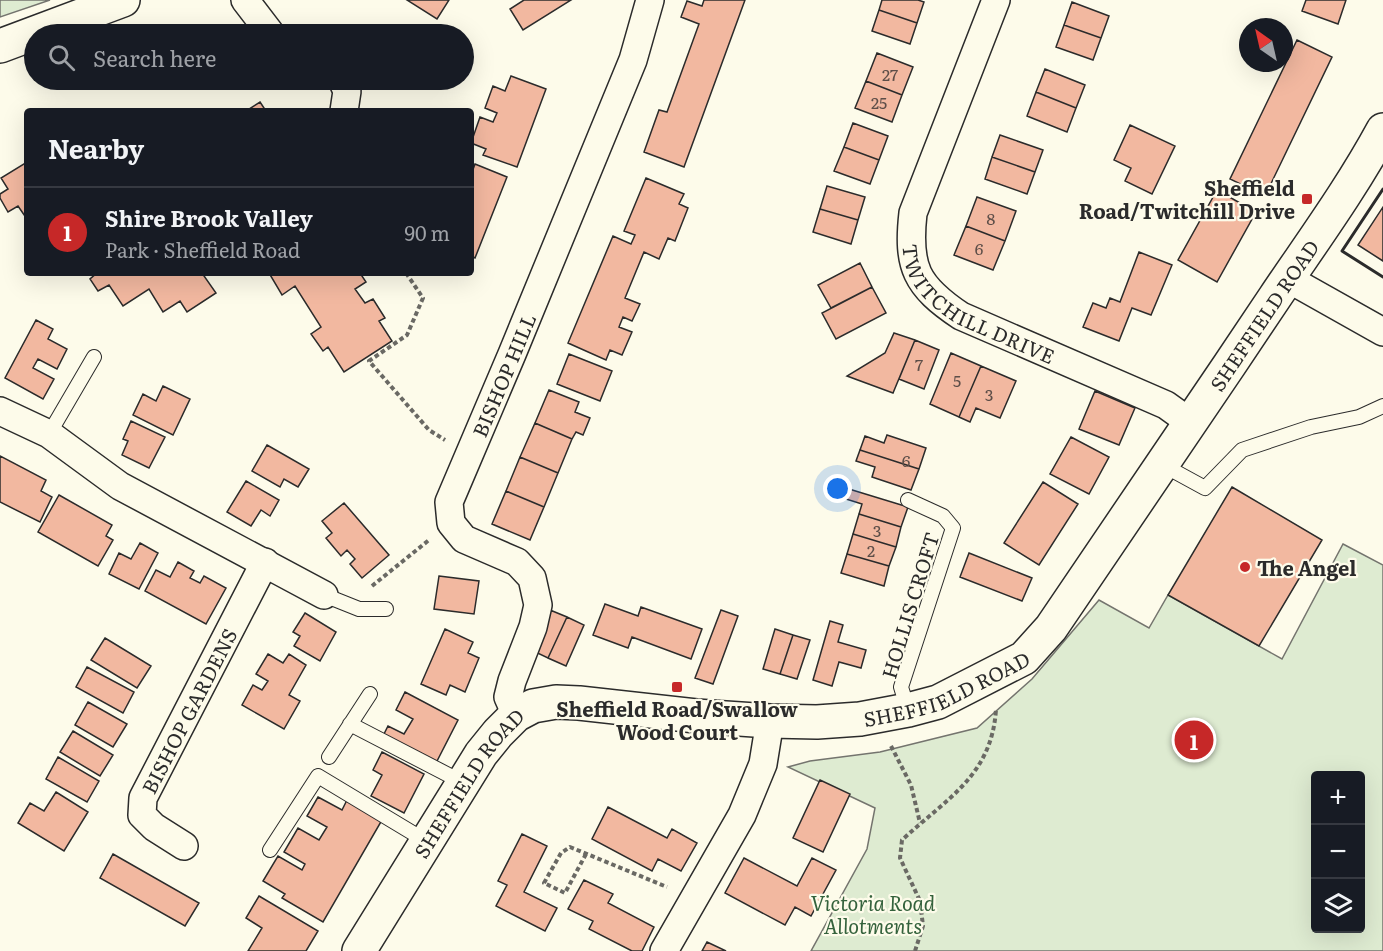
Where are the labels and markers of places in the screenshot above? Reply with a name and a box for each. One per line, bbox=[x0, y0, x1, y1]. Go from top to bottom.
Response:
place label: Sheffield Road/Twitchill Drive bbox=[1079, 172, 1295, 225]
marker: Sheffield Road/Twitchill Drive bbox=[1300, 192, 1314, 206]
place label: The Angel bbox=[1257, 552, 1356, 582]
marker: The Angel bbox=[1238, 560, 1252, 574]
marker: Sheffield Road/Swallow Wood Court bbox=[670, 680, 684, 694]
place label: Sheffield Road/Swallow Wood Court bbox=[556, 693, 798, 746]
pin: 1 bbox=[1174, 718, 1214, 762]

